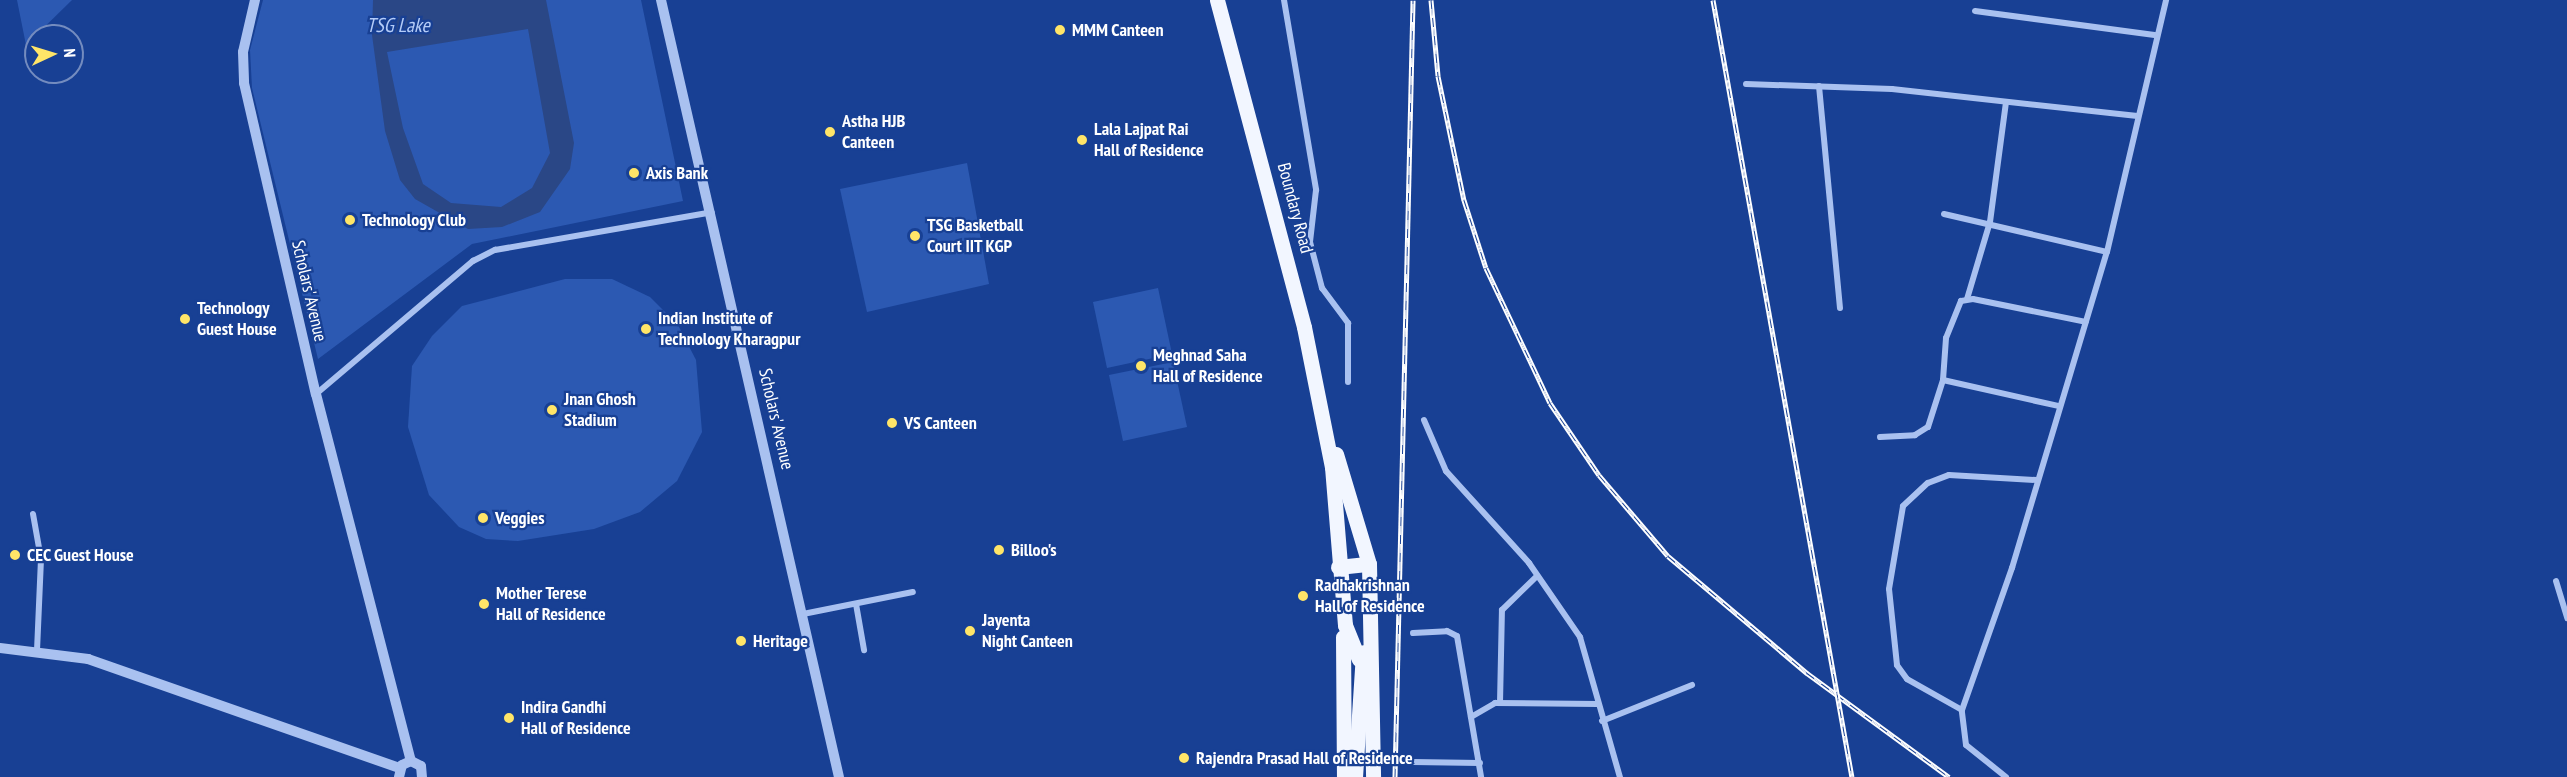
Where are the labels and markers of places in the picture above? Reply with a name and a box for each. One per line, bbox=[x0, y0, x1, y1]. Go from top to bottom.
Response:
place label: MMM Canteen bbox=[1072, 19, 1164, 41]
marker: MMM Canteen bbox=[1053, 23, 1067, 37]
place label: Astha HJB Canteen bbox=[842, 111, 905, 154]
place label: Lala Lajpat Rai Hall of Residence bbox=[1094, 119, 1204, 162]
marker: Astha HJB Canteen bbox=[823, 125, 837, 139]
marker: Lala Lajpat Rai Hall of Residence bbox=[1075, 133, 1089, 147]
place label: Axis Bank bbox=[646, 162, 708, 184]
marker: Axis Bank bbox=[627, 166, 641, 180]
place label: Technology Club bbox=[362, 209, 467, 231]
marker: Technology Club bbox=[343, 213, 357, 227]
place label: TSG Basketball Court IIT KGP bbox=[927, 215, 1023, 258]
marker: TSG Basketball Court IIT KGP bbox=[908, 229, 922, 243]
place label: Technology Guest House bbox=[197, 298, 277, 340]
place label: Indian Institute of Technology Kharagpur bbox=[658, 308, 801, 350]
marker: Technology Guest House bbox=[178, 312, 192, 326]
marker: Indian Institute of Technology Kharagpur bbox=[639, 322, 653, 336]
place label: Meghnad Saha Hall of Residence bbox=[1153, 345, 1263, 388]
marker: Meghnad Saha Hall of Residence bbox=[1134, 359, 1148, 373]
place label: Jnan Ghosh Stadium bbox=[564, 389, 636, 432]
marker: Jnan Ghosh Stadium bbox=[545, 403, 559, 417]
place label: VS Canteen bbox=[904, 412, 977, 434]
marker: VS Canteen bbox=[885, 416, 899, 430]
place label: Veggies bbox=[495, 507, 545, 529]
marker: Veggies bbox=[476, 511, 490, 525]
place label: Billoo's bbox=[1011, 539, 1057, 561]
marker: Billoo's bbox=[992, 543, 1006, 557]
place label: CEC Guest House bbox=[27, 544, 135, 566]
marker: CEC Guest House bbox=[8, 548, 22, 562]
place label: Radhakrishnan Hall of Residence bbox=[1315, 575, 1425, 618]
place label: Mother Terese Hall of Residence bbox=[496, 583, 606, 626]
marker: Radhakrishnan Hall of Residence bbox=[1296, 589, 1310, 603]
marker: Mother Terese Hall of Residence bbox=[477, 597, 491, 611]
place label: Jayenta Night Canteen bbox=[982, 610, 1073, 652]
marker: Jayenta Night Canteen bbox=[963, 624, 977, 638]
place label: Heritage bbox=[753, 630, 808, 652]
marker: Heritage bbox=[734, 634, 748, 648]
place label: Indira Gandhi Hall of Residence bbox=[521, 697, 631, 740]
marker: Indira Gandhi Hall of Residence bbox=[502, 711, 516, 725]
place label: Rajendra Prasad Hall of Residence bbox=[1196, 747, 1413, 769]
marker: Rajendra Prasad Hall of Residence bbox=[1177, 751, 1191, 765]

